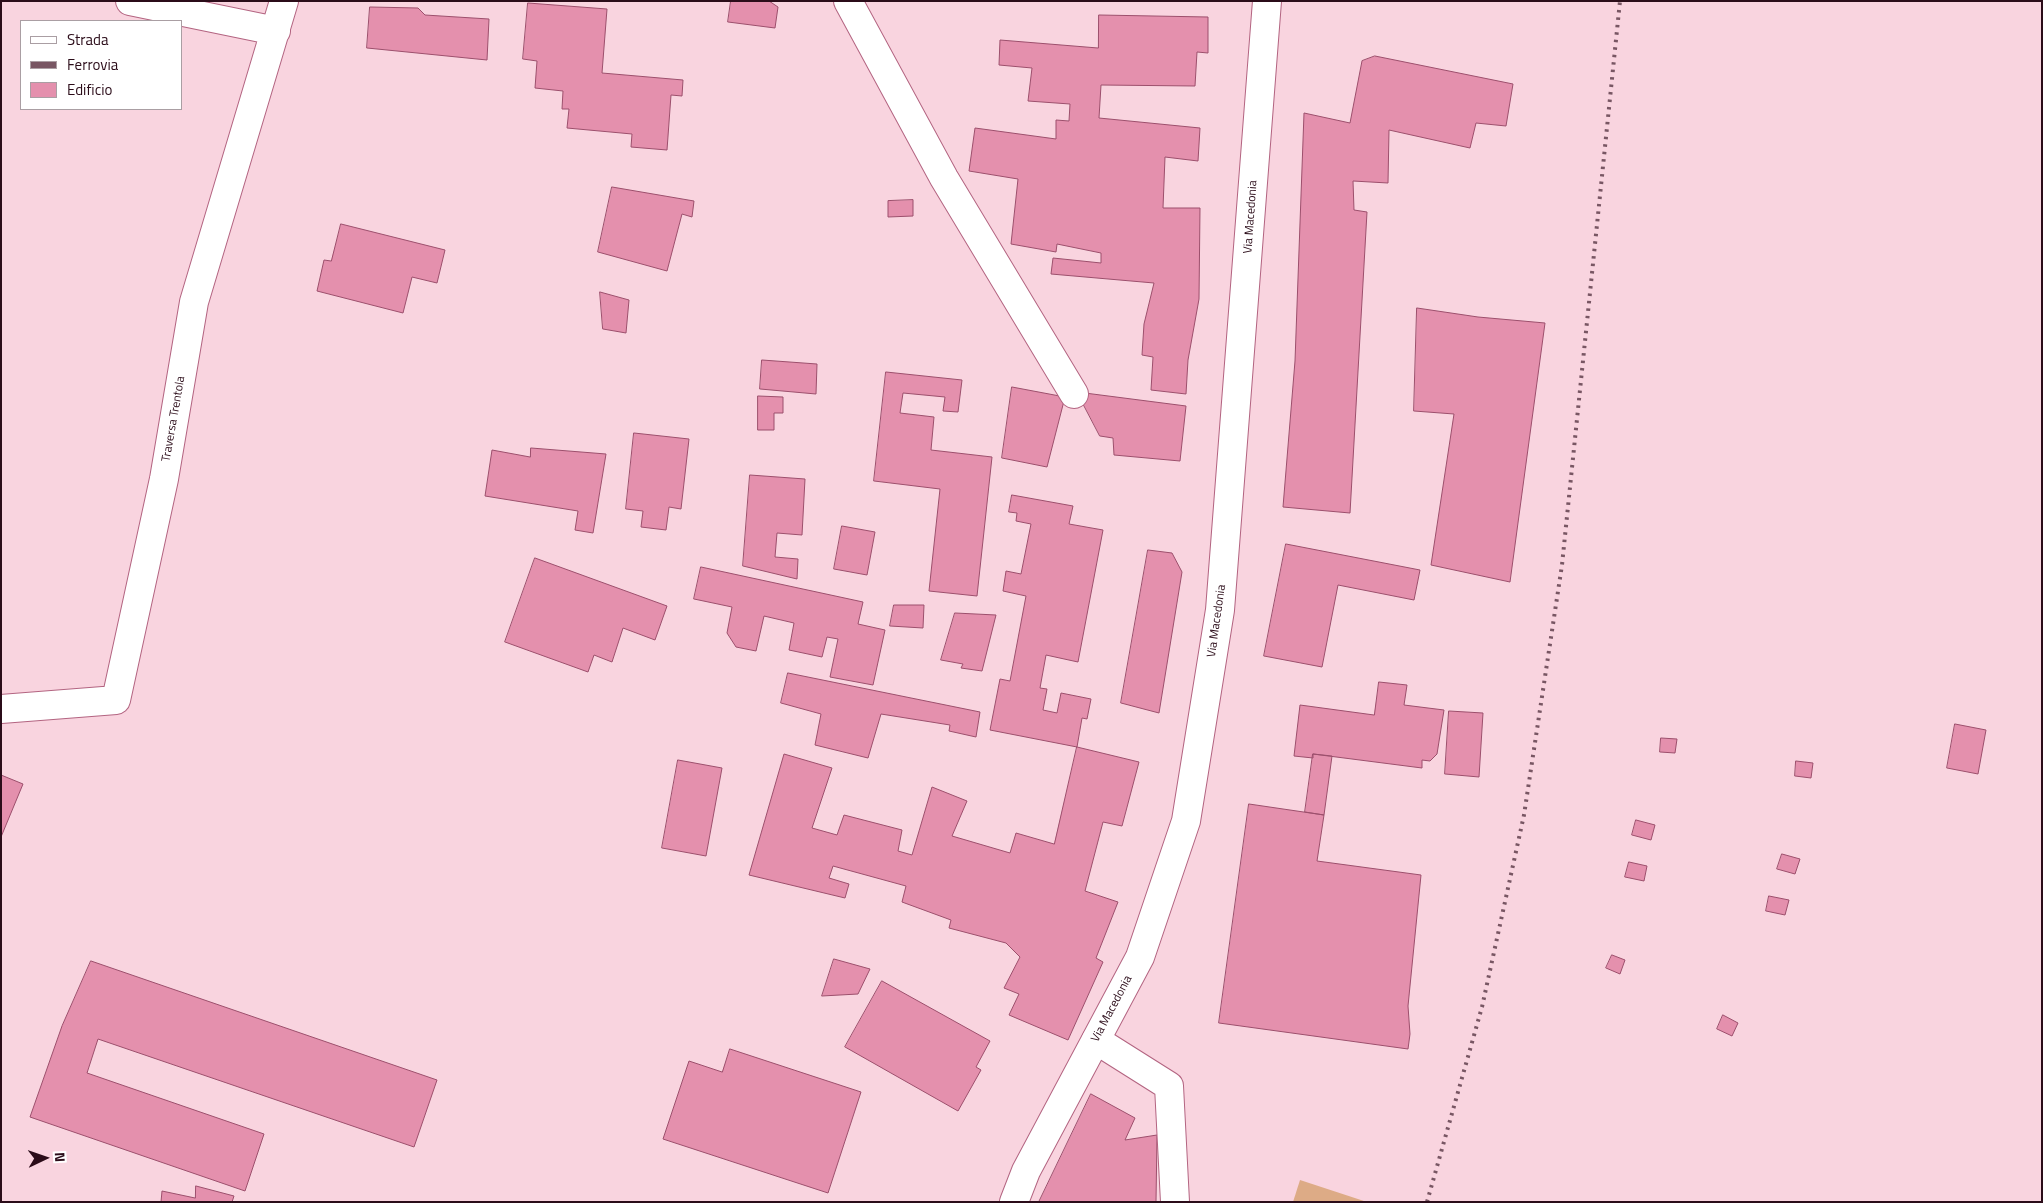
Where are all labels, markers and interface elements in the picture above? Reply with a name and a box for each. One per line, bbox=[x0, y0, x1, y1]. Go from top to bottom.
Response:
legend bbox=[20, 20, 182, 110]
text: Strada bbox=[67, 28, 108, 51]
text: Ferrovia bbox=[67, 53, 118, 76]
text: Edificio bbox=[67, 78, 112, 101]
street label: Via Macedonia bbox=[1241, 180, 1261, 254]
street label: Traversa Trentola bbox=[159, 375, 189, 463]
street label: Via Macedonia bbox=[1205, 584, 1229, 658]
street label: Via Macedonia bbox=[1088, 973, 1136, 1045]
north arrow bbox=[20, 1133, 70, 1183]
text: N bbox=[50, 1152, 71, 1163]

